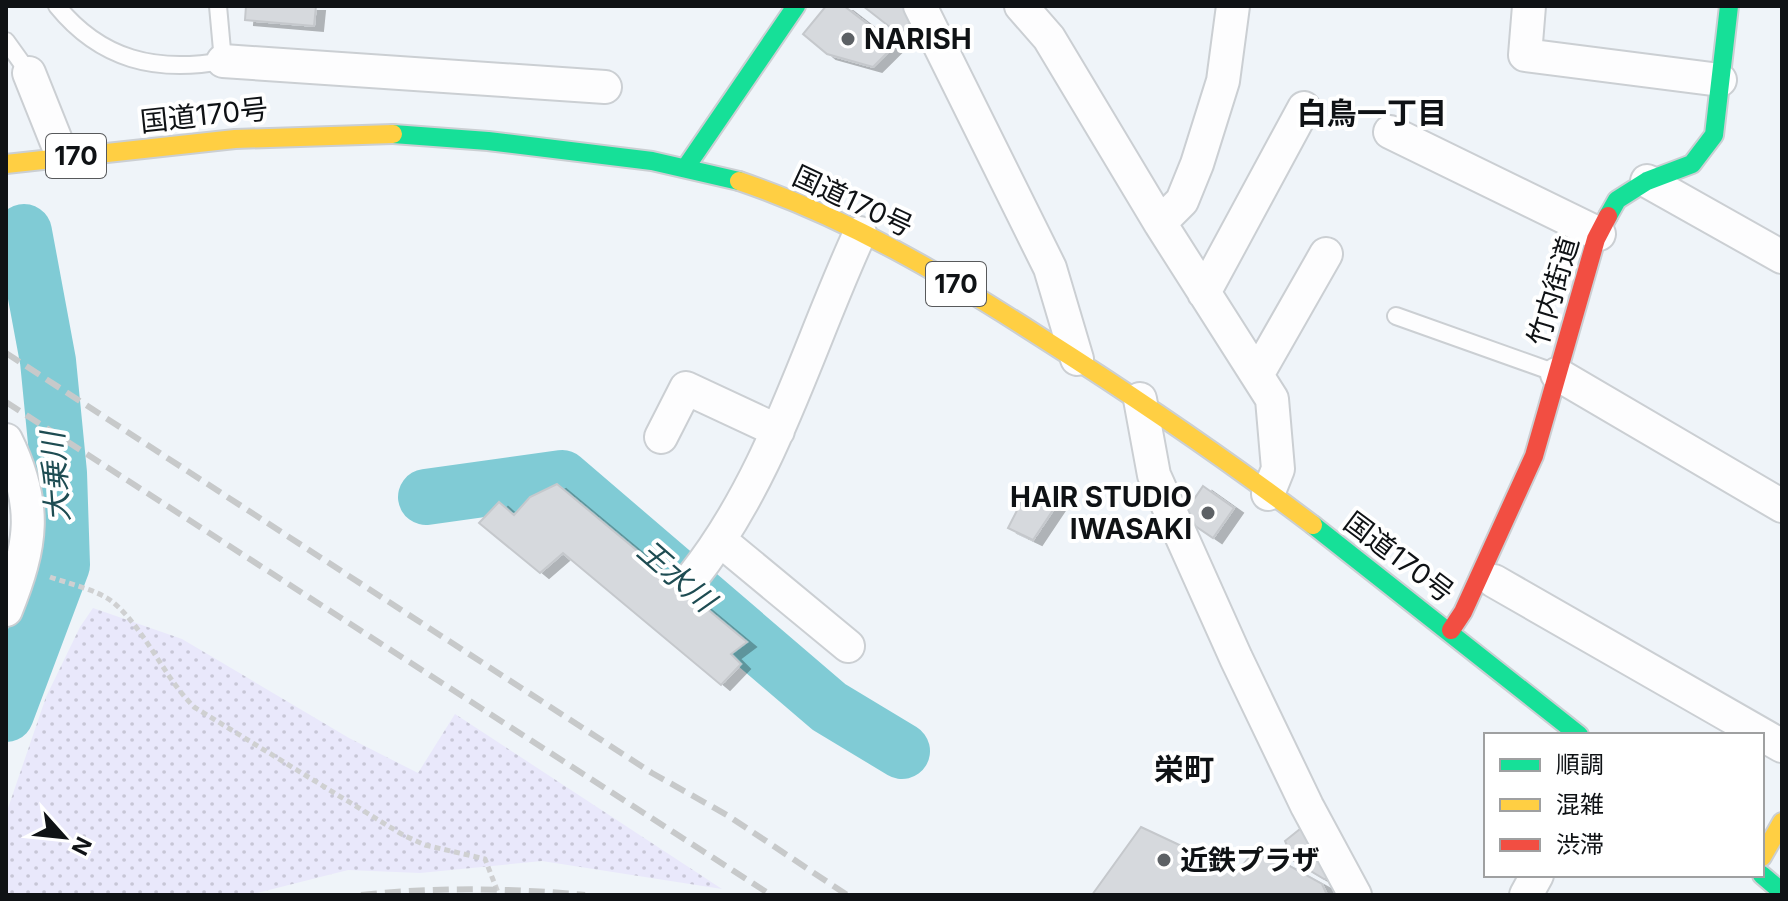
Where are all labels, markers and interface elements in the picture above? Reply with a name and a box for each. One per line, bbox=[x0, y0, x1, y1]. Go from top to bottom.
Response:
place label: NARISH bbox=[864, 22, 972, 56]
marker: NARISH bbox=[839, 30, 857, 48]
street label: 国道170号 bbox=[138, 91, 270, 139]
district label: 白鳥一丁目 bbox=[1297, 95, 1447, 131]
road number: 170 bbox=[46, 134, 106, 178]
street label: 国道170号 bbox=[788, 158, 918, 244]
street label: 竹内街道 bbox=[1520, 232, 1586, 350]
road number: 170 bbox=[926, 262, 986, 306]
water label: 大乗川 bbox=[34, 428, 76, 523]
place label: HAIR STUDIO IWASAKI bbox=[1010, 480, 1192, 546]
marker: HAIR STUDIO IWASAKI bbox=[1199, 504, 1217, 522]
street label: 国道170号 bbox=[1337, 505, 1461, 609]
water label: 王水川 bbox=[631, 532, 725, 620]
legend bbox=[1484, 733, 1764, 877]
text: 順調 bbox=[1556, 750, 1604, 779]
district label: 栄町 bbox=[1154, 751, 1214, 787]
text: 混雑 bbox=[1556, 790, 1604, 819]
north arrow bbox=[24, 797, 104, 877]
text: 渋滞 bbox=[1556, 830, 1604, 859]
text: N bbox=[66, 833, 97, 859]
place label: 近鉄プラザ bbox=[1180, 843, 1320, 877]
marker: 近鉄プラザ bbox=[1155, 851, 1173, 869]

